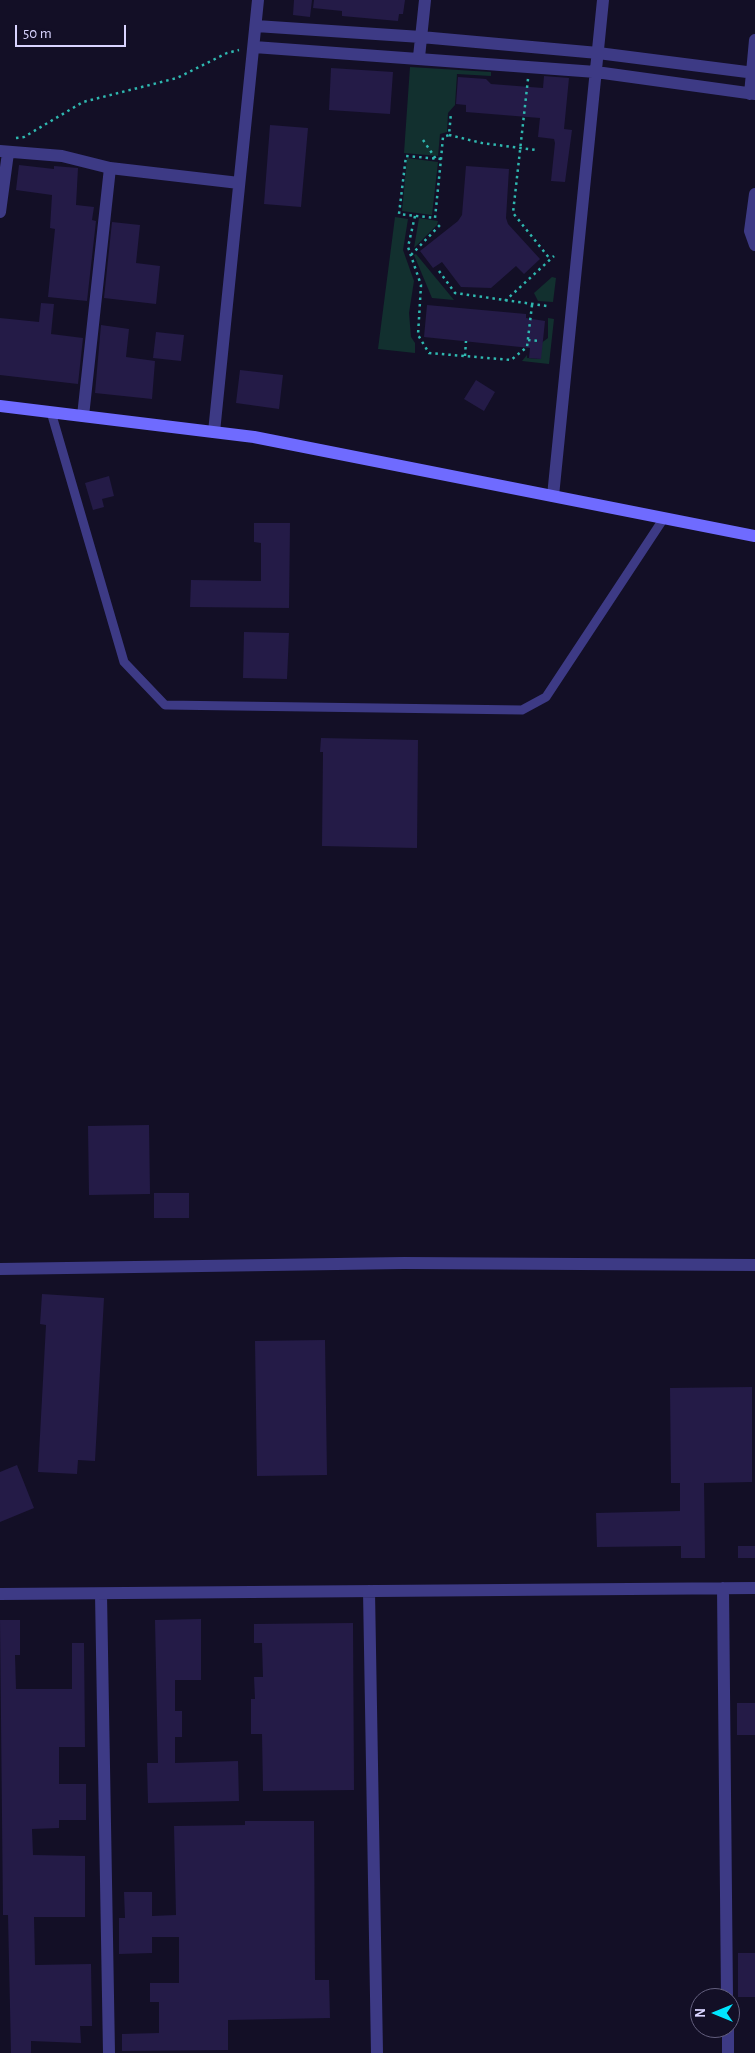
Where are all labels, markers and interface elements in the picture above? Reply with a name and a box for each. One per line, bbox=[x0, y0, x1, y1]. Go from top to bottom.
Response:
scale bar bbox=[18, 15, 129, 47]
text: 50 m bbox=[23, 26, 52, 41]
north arrow bbox=[690, 1988, 740, 2038]
text: N bbox=[694, 2008, 708, 2018]

